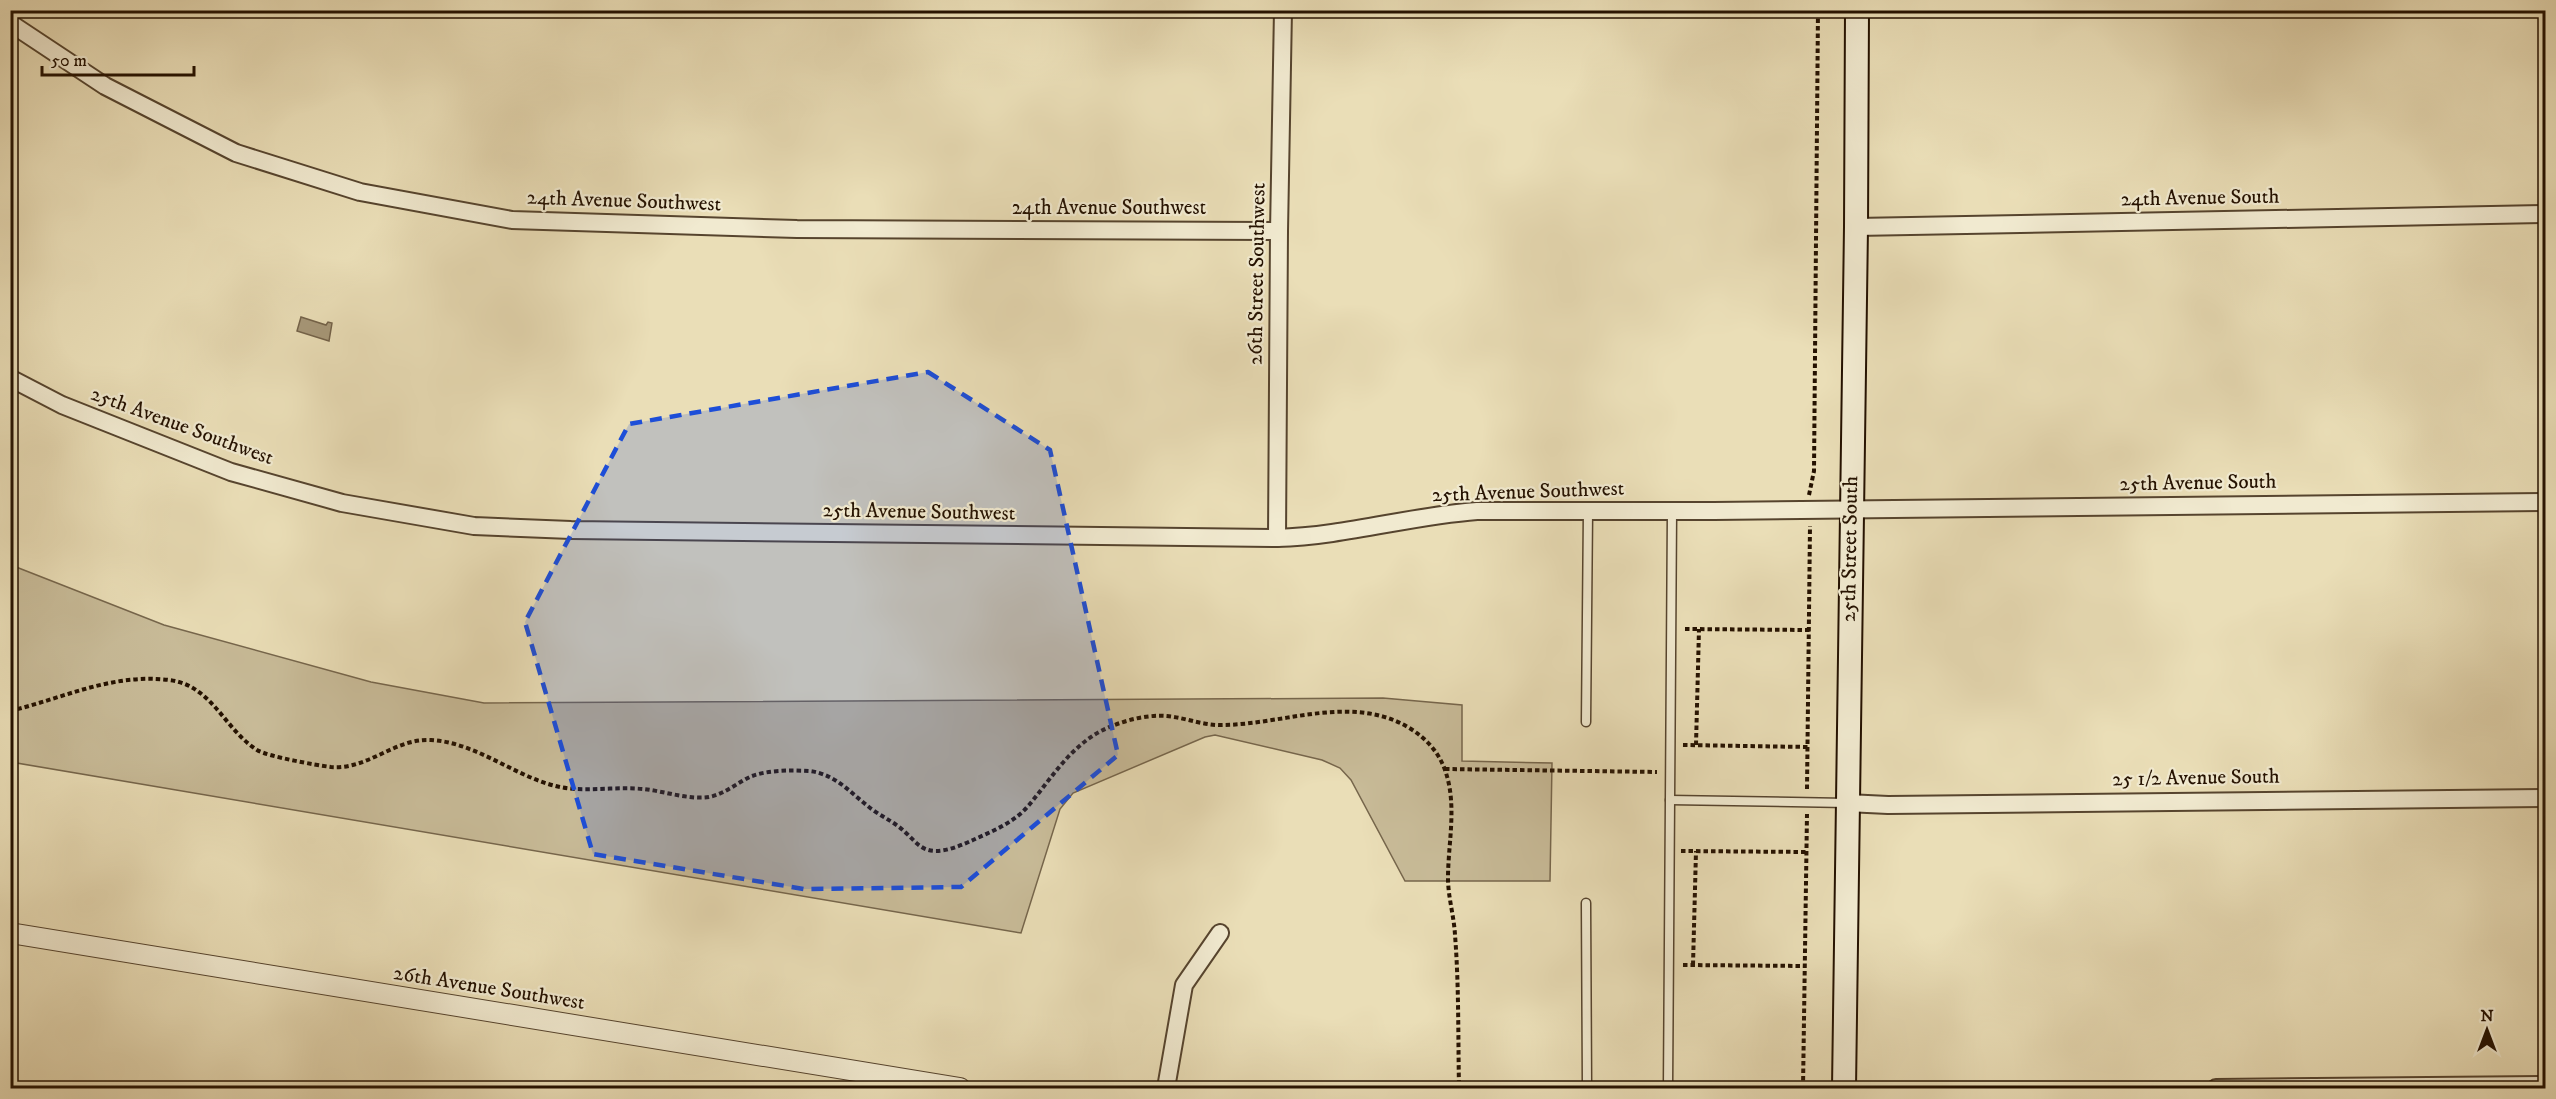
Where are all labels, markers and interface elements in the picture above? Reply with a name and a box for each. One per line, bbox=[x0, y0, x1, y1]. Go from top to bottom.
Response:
scale bar bbox=[42, 39, 194, 77]
text: 50 m bbox=[51, 50, 87, 72]
street label: 26th Street Southwest bbox=[1242, 182, 1272, 365]
street label: 24th Avenue South bbox=[2120, 184, 2280, 212]
street label: 24th Avenue Southwest bbox=[526, 185, 722, 217]
street label: 24th Avenue Southwest bbox=[1012, 195, 1207, 221]
street label: 25th Avenue Southwest bbox=[87, 381, 277, 471]
street label: 25th Avenue South bbox=[2119, 469, 2277, 497]
street label: 25th Avenue Southwest bbox=[1431, 476, 1625, 508]
street label: 25th Street South bbox=[1836, 476, 1864, 622]
street label: 25th Avenue Southwest bbox=[822, 497, 1016, 527]
street label: 25 1/2 Avenue South bbox=[2112, 764, 2280, 792]
street label: 26th Avenue Southwest bbox=[391, 960, 587, 1016]
north arrow bbox=[2457, 1000, 2517, 1060]
text: N bbox=[2480, 1006, 2494, 1026]

